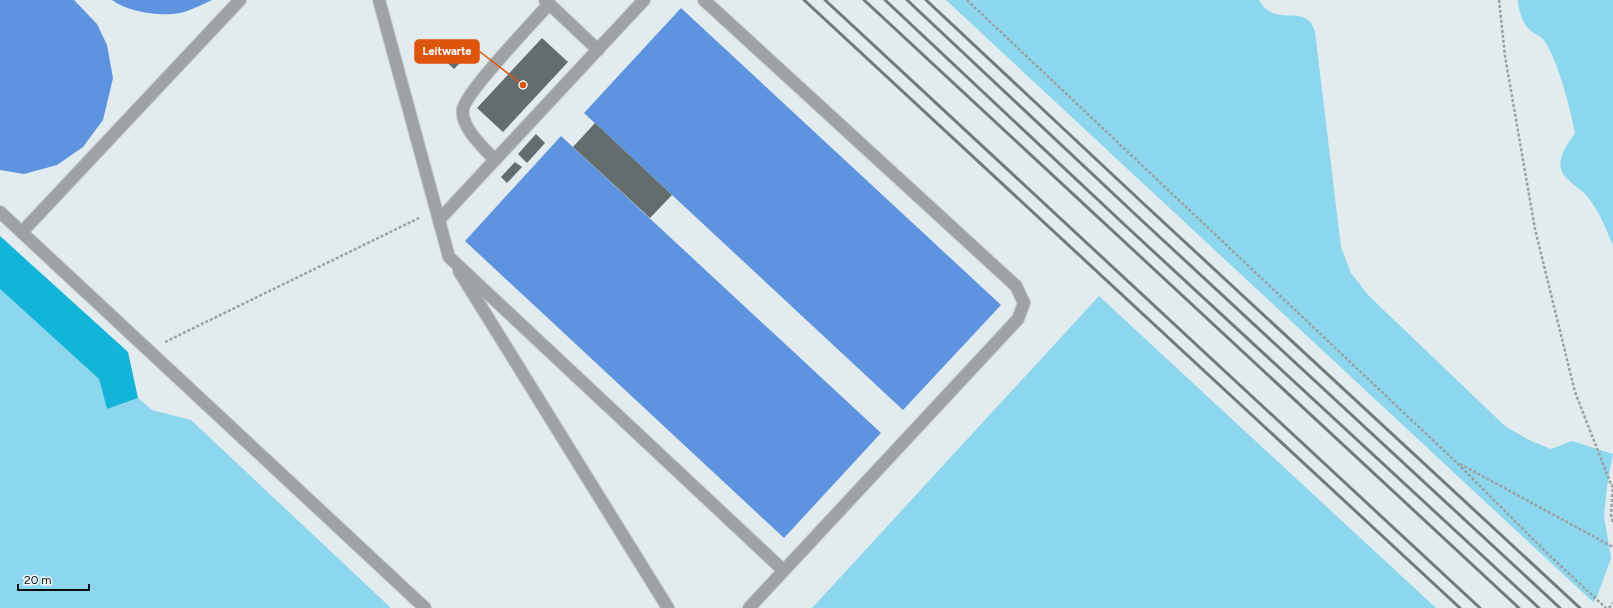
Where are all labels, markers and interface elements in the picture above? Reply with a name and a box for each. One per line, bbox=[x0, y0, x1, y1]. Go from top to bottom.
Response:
callout: Leitwarte bbox=[415, 40, 479, 63]
text: Leitwarte bbox=[423, 45, 471, 58]
scale bar bbox=[18, 566, 89, 592]
text: 20 m bbox=[24, 573, 52, 587]

